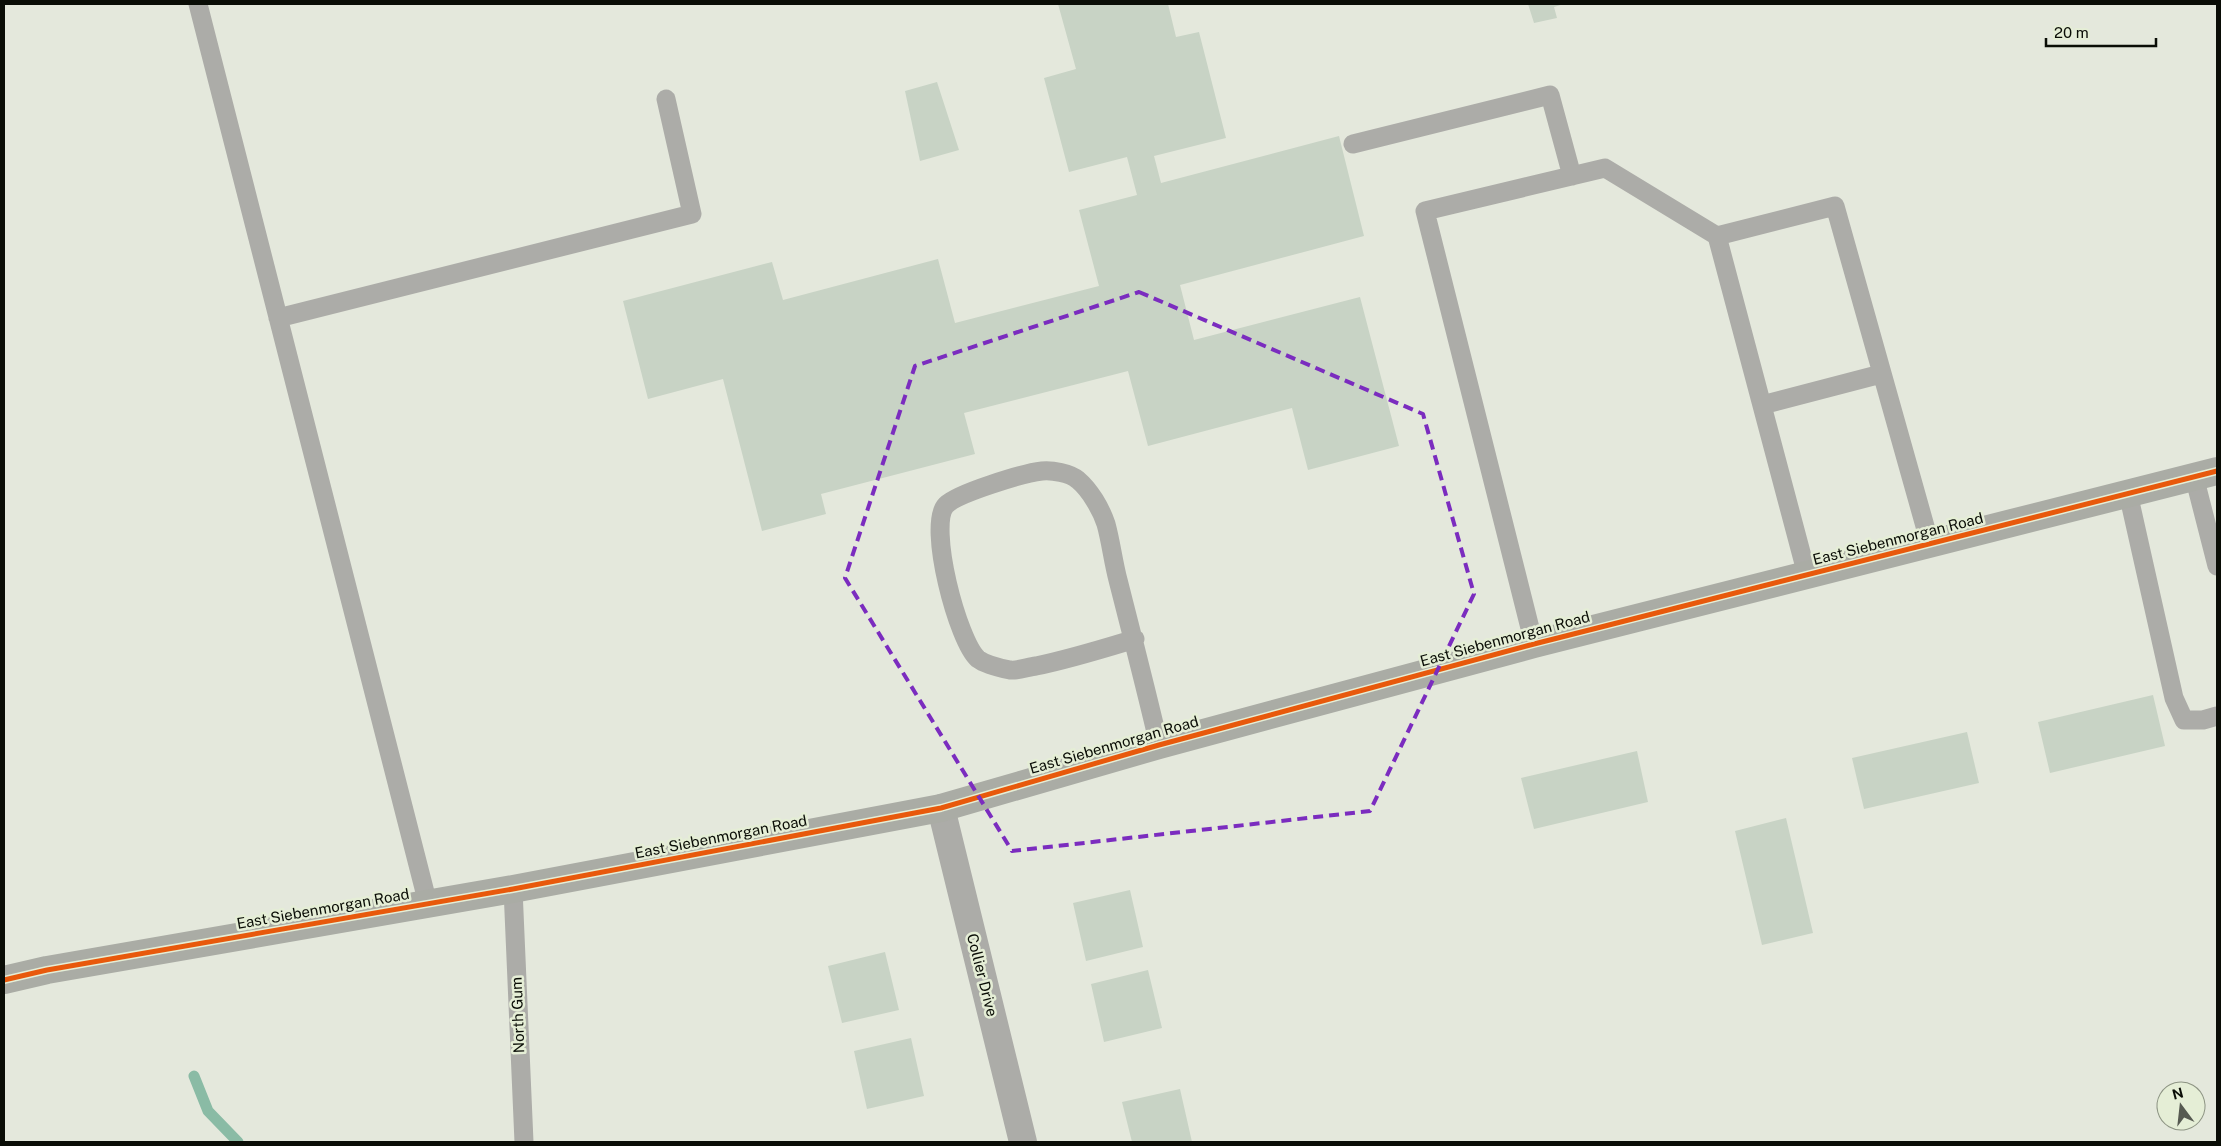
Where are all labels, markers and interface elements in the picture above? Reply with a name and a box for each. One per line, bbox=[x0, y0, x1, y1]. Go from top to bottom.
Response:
scale bar bbox=[2046, 15, 2156, 47]
text: 20 m bbox=[2054, 24, 2089, 41]
street label: East Siebenmorgan Road bbox=[1811, 509, 1985, 568]
street label: East Siebenmorgan Road bbox=[1418, 608, 1592, 669]
street label: East Siebenmorgan Road bbox=[1027, 712, 1200, 777]
street label: East Siebenmorgan Road bbox=[633, 811, 808, 862]
street label: East Siebenmorgan Road bbox=[235, 885, 411, 932]
street label: Collier Drive bbox=[964, 931, 1001, 1018]
street label: North Gum bbox=[508, 977, 527, 1053]
north arrow bbox=[2156, 1081, 2206, 1131]
text: N bbox=[2170, 1084, 2185, 1103]

